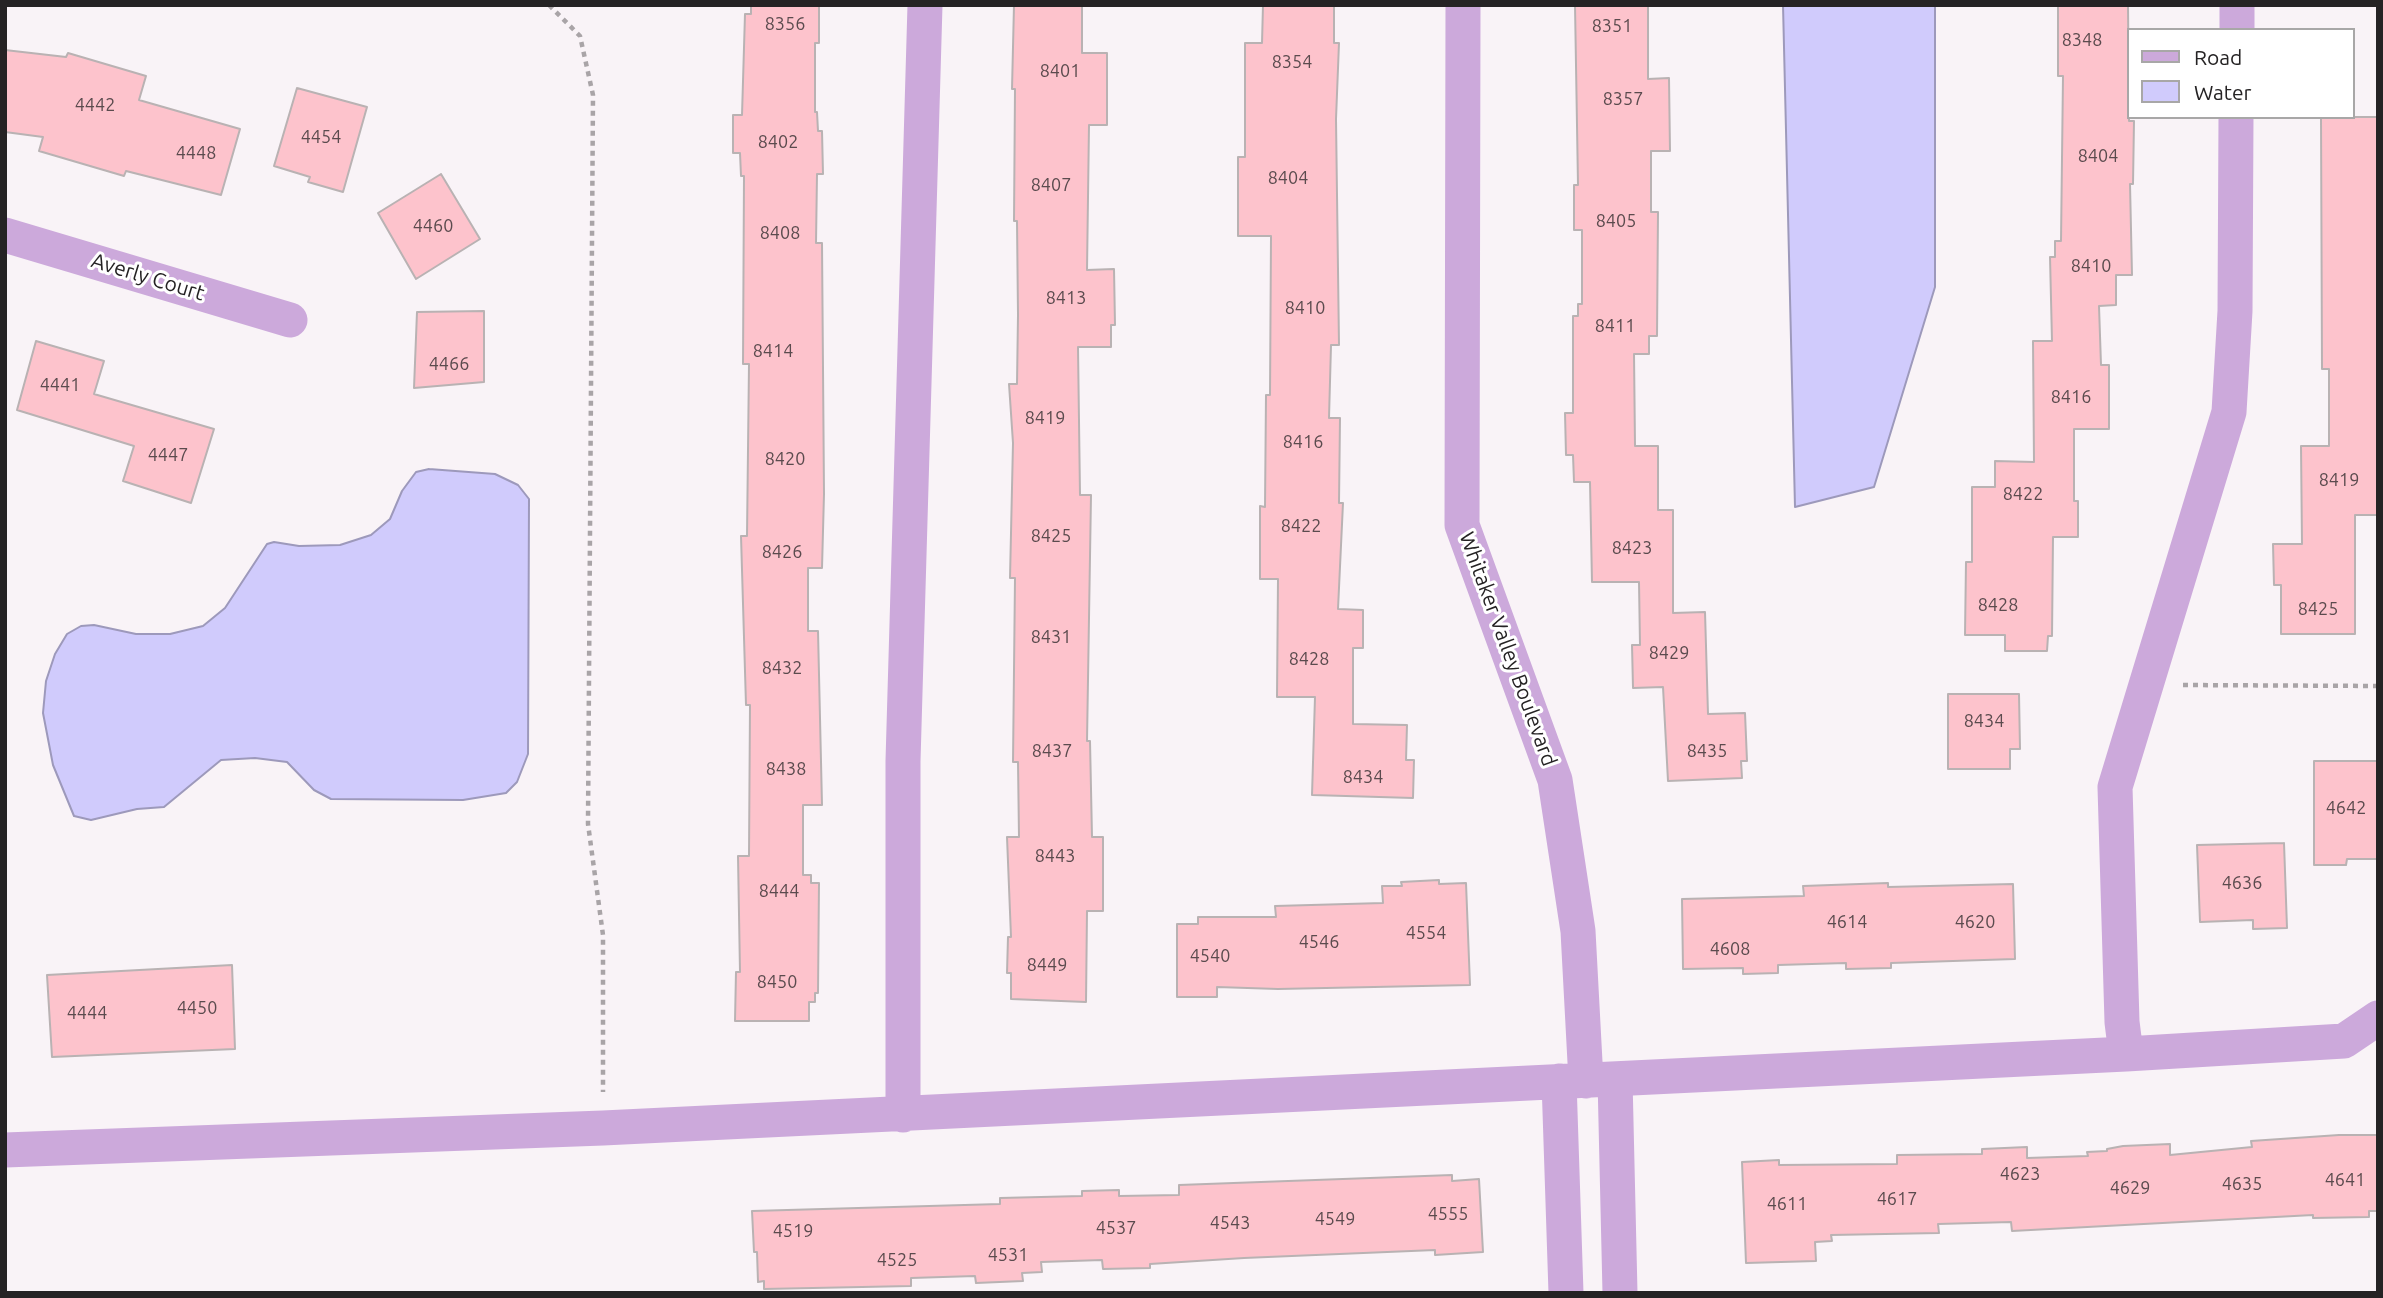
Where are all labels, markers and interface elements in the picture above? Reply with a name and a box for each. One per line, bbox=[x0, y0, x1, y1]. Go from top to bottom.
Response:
house number: 8356 bbox=[765, 13, 805, 35]
house number: 8351 bbox=[1592, 15, 1632, 37]
legend bbox=[2128, 28, 2355, 119]
house number: 8348 bbox=[2062, 29, 2102, 51]
text: Road bbox=[2194, 45, 2242, 69]
house number: 8354 bbox=[1272, 51, 1312, 73]
house number: 8401 bbox=[1040, 60, 1080, 82]
text: Water bbox=[2194, 80, 2252, 104]
house number: 8357 bbox=[1603, 88, 1643, 110]
house number: 4442 bbox=[75, 94, 115, 116]
house number: 4454 bbox=[301, 126, 341, 148]
house number: 8402 bbox=[758, 131, 798, 153]
house number: 4448 bbox=[176, 142, 216, 164]
house number: 8404 bbox=[2078, 145, 2118, 167]
house number: 8404 bbox=[1268, 167, 1308, 189]
house number: 8407 bbox=[1031, 174, 1071, 196]
house number: 8405 bbox=[1596, 210, 1636, 232]
house number: 4460 bbox=[413, 215, 453, 237]
house number: 8408 bbox=[760, 222, 800, 244]
street label: Averly Court bbox=[88, 248, 208, 306]
house number: 8410 bbox=[2071, 255, 2111, 277]
house number: 8413 bbox=[1046, 287, 1086, 309]
house number: 8410 bbox=[1285, 297, 1325, 319]
house number: 8411 bbox=[1595, 315, 1635, 337]
house number: 8414 bbox=[753, 340, 793, 362]
house number: 4466 bbox=[429, 353, 469, 375]
house number: 4441 bbox=[40, 374, 80, 396]
house number: 8416 bbox=[2051, 386, 2091, 408]
house number: 8419 bbox=[1025, 407, 1065, 429]
house number: 8416 bbox=[1283, 431, 1323, 453]
house number: 4447 bbox=[148, 444, 188, 466]
house number: 8420 bbox=[765, 448, 805, 470]
house number: 8419 bbox=[2319, 469, 2359, 491]
house number: 8422 bbox=[2003, 483, 2043, 505]
house number: 8422 bbox=[1281, 515, 1321, 537]
house number: 8425 bbox=[1031, 525, 1071, 547]
street label: Whitaker Valley Boulevard bbox=[1454, 528, 1562, 770]
house number: 8423 bbox=[1612, 537, 1652, 559]
house number: 8426 bbox=[762, 541, 802, 563]
house number: 8428 bbox=[1978, 594, 2018, 616]
house number: 8425 bbox=[2298, 598, 2338, 620]
house number: 8431 bbox=[1031, 626, 1071, 648]
house number: 8429 bbox=[1649, 642, 1689, 664]
house number: 8428 bbox=[1289, 648, 1329, 670]
house number: 8432 bbox=[762, 657, 802, 679]
house number: 8434 bbox=[1964, 710, 2004, 732]
house number: 8437 bbox=[1032, 740, 1072, 762]
house number: 8435 bbox=[1687, 740, 1727, 762]
house number: 8438 bbox=[766, 758, 806, 780]
house number: 8434 bbox=[1343, 766, 1383, 788]
house number: 4642 bbox=[2326, 797, 2366, 819]
house number: 8443 bbox=[1035, 845, 1075, 867]
house number: 4636 bbox=[2222, 872, 2262, 894]
house number: 8444 bbox=[759, 880, 799, 902]
house number: 4614 bbox=[1827, 911, 1867, 933]
house number: 4620 bbox=[1955, 911, 1995, 933]
house number: 4554 bbox=[1406, 922, 1446, 944]
house number: 4546 bbox=[1299, 931, 1339, 953]
house number: 4608 bbox=[1710, 938, 1750, 960]
house number: 4540 bbox=[1190, 945, 1230, 967]
house number: 8449 bbox=[1027, 954, 1067, 976]
house number: 8450 bbox=[757, 971, 797, 993]
house number: 4450 bbox=[177, 997, 217, 1019]
house number: 4444 bbox=[67, 1002, 107, 1024]
house number: 4623 bbox=[2000, 1163, 2040, 1185]
house number: 4641 bbox=[2325, 1169, 2365, 1191]
house number: 4635 bbox=[2222, 1173, 2262, 1195]
house number: 4629 bbox=[2110, 1177, 2150, 1199]
house number: 4617 bbox=[1877, 1188, 1917, 1210]
house number: 4611 bbox=[1767, 1193, 1807, 1215]
house number: 4555 bbox=[1428, 1203, 1468, 1225]
house number: 4549 bbox=[1315, 1208, 1355, 1230]
house number: 4543 bbox=[1210, 1212, 1250, 1234]
house number: 4537 bbox=[1096, 1217, 1136, 1239]
house number: 4519 bbox=[773, 1220, 813, 1242]
house number: 4531 bbox=[988, 1244, 1028, 1266]
house number: 4525 bbox=[877, 1249, 917, 1271]

